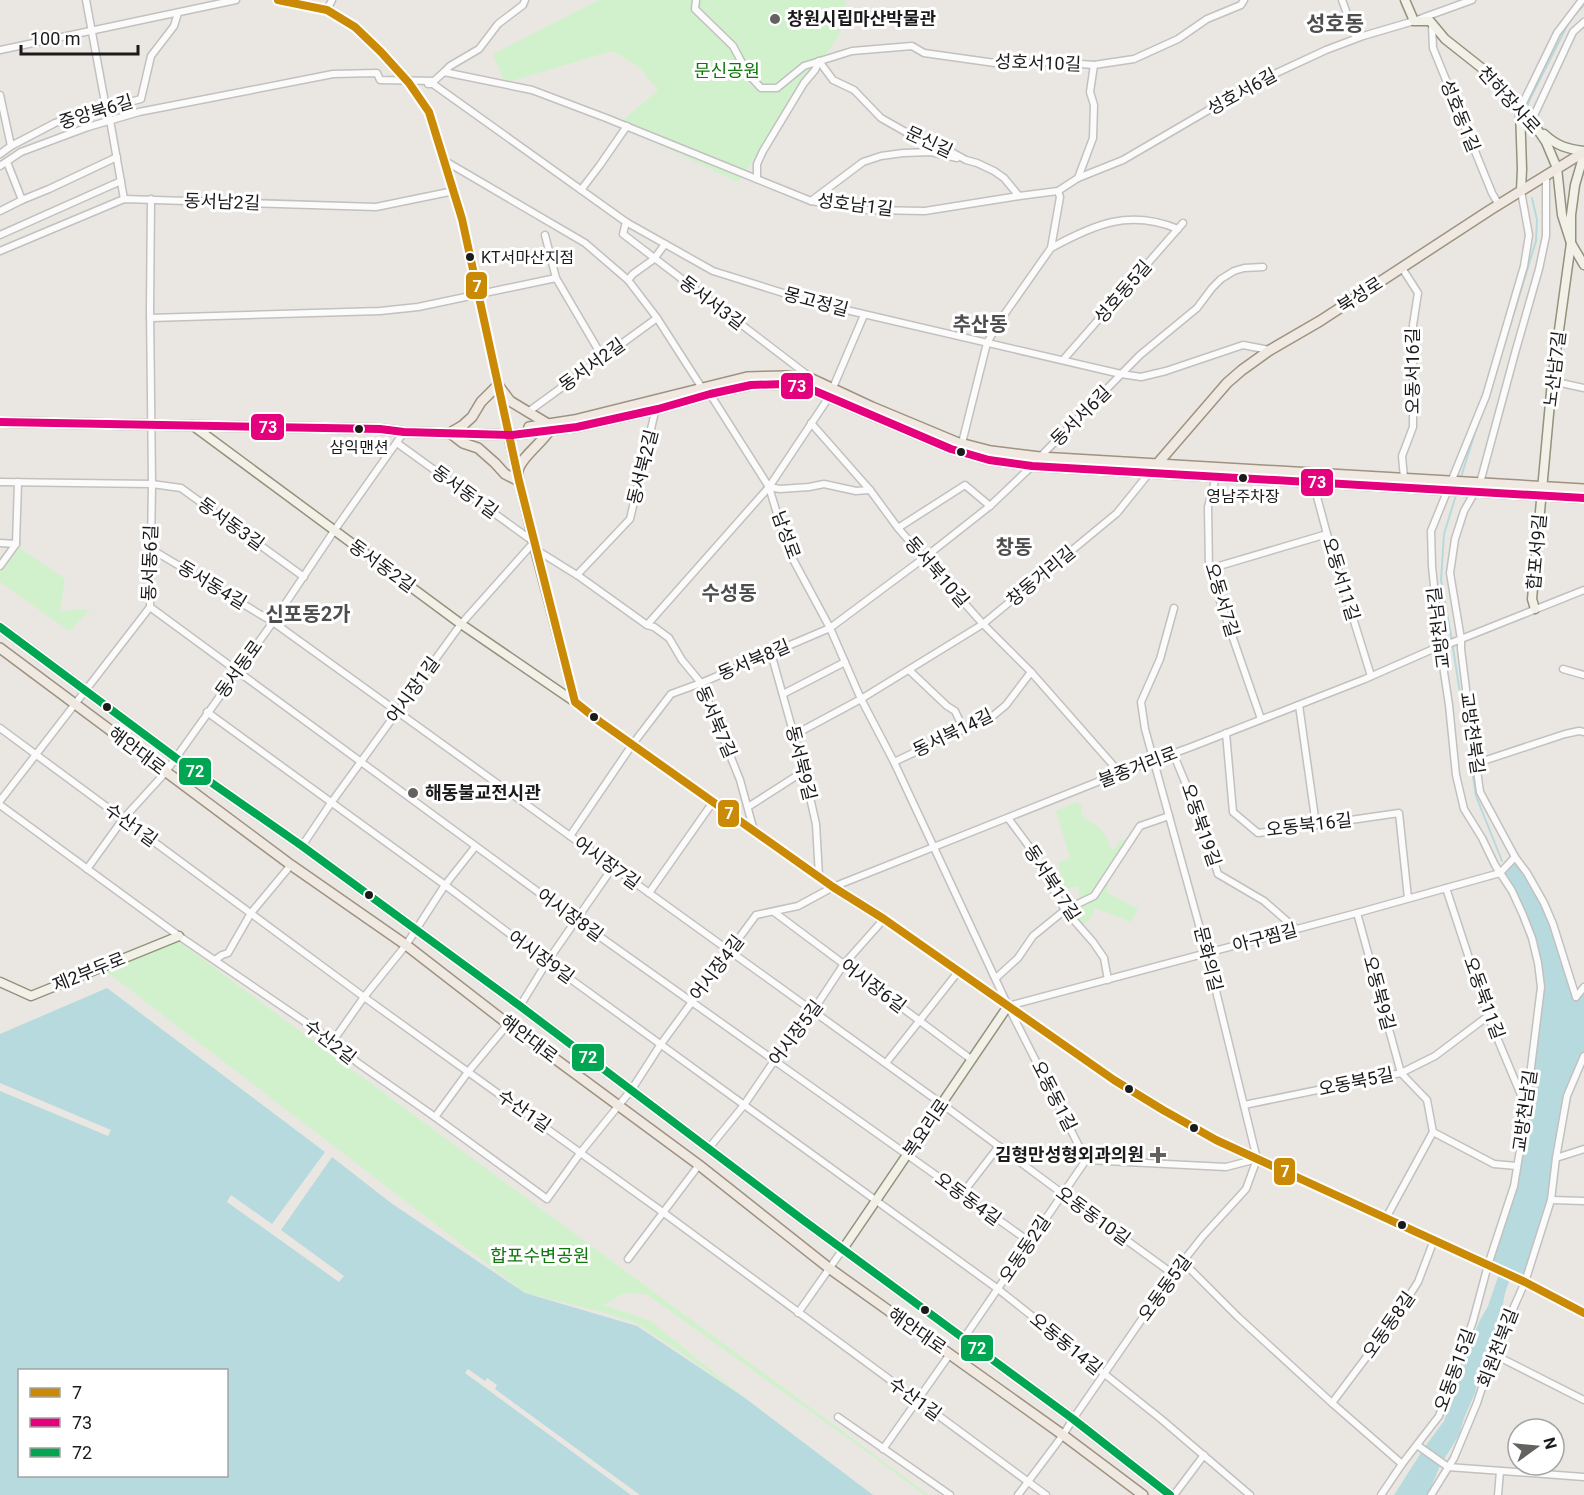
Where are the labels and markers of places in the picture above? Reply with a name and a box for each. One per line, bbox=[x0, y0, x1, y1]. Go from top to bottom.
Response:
place label: 창원시립마산박물관 bbox=[787, 8, 936, 29]
marker: 창원시립마산박물관 bbox=[768, 12, 782, 26]
place label: KT서마산지점 bbox=[481, 248, 574, 267]
marker: KT서마산지점 bbox=[464, 251, 476, 263]
marker: 삼익맨션 bbox=[353, 423, 365, 435]
place label: 삼익맨션 bbox=[330, 438, 388, 457]
unlabelled marker bbox=[955, 446, 967, 458]
marker: 영남주차장 bbox=[1237, 472, 1249, 484]
place label: 영남주차장 bbox=[1206, 487, 1280, 506]
unlabelled marker bbox=[101, 701, 113, 713]
unlabelled marker bbox=[588, 711, 600, 723]
place label: 해동불교전시관 bbox=[425, 782, 541, 803]
marker: 해동불교전시관 bbox=[406, 786, 420, 800]
unlabelled marker bbox=[363, 889, 375, 901]
unlabelled marker bbox=[1123, 1083, 1135, 1095]
unlabelled marker bbox=[1188, 1122, 1200, 1134]
place label: 김형만성형외과의원 bbox=[995, 1144, 1144, 1165]
marker: 김형만성형외과의원 bbox=[1149, 1146, 1167, 1164]
unlabelled marker bbox=[1396, 1219, 1408, 1231]
unlabelled marker bbox=[919, 1304, 931, 1316]

